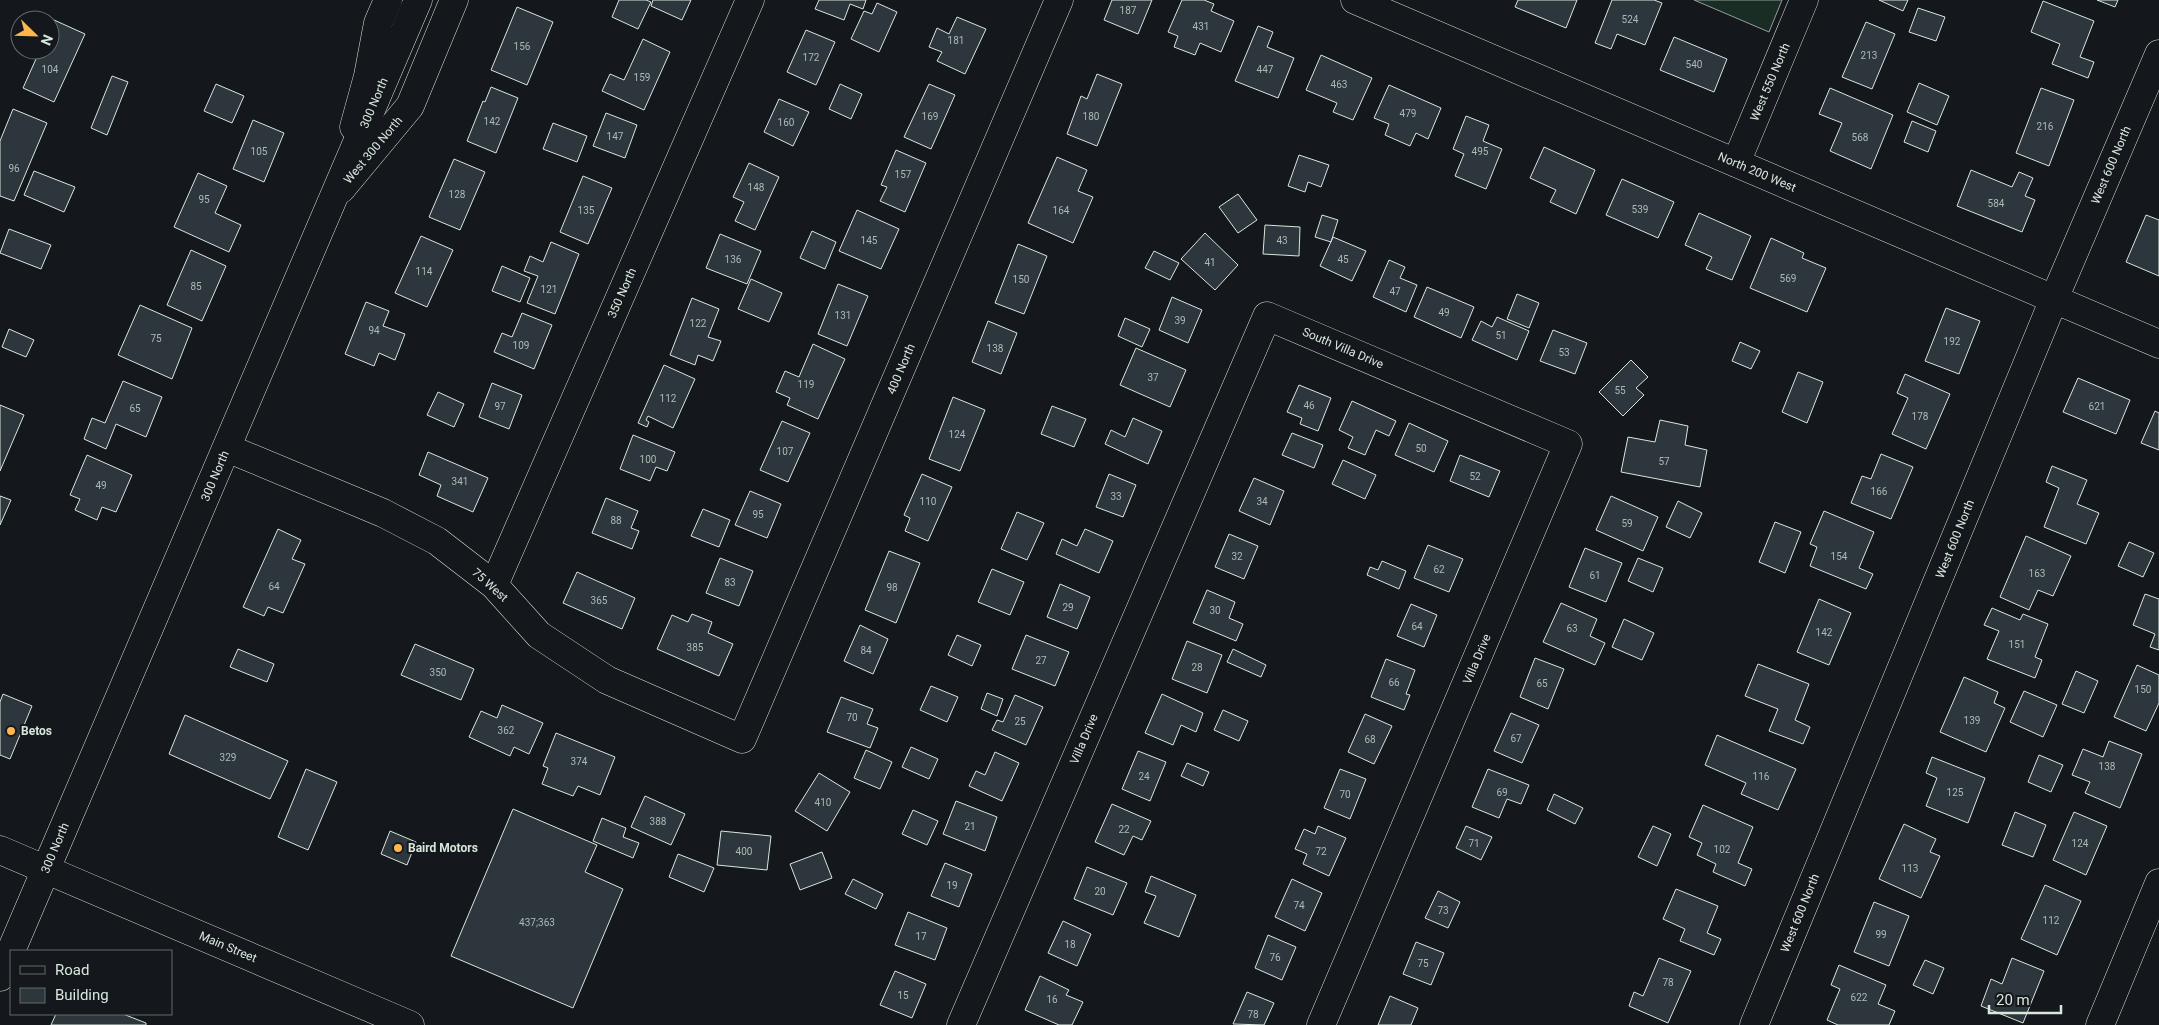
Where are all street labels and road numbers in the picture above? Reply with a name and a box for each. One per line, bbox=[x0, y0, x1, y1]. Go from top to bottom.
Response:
street label: West 550 North bbox=[1747, 41, 1793, 123]
street label: 300 North bbox=[357, 76, 391, 130]
street label: West 300 North bbox=[341, 114, 405, 186]
street label: West 600 North bbox=[2088, 124, 2134, 206]
street label: North 200 West bbox=[1716, 149, 1798, 195]
street label: 350 North bbox=[605, 266, 639, 320]
street label: South Villa Drive bbox=[1300, 325, 1386, 371]
street label: 400 North bbox=[884, 342, 918, 396]
street label: 300 North bbox=[198, 449, 232, 503]
street label: West 600 North bbox=[1933, 498, 1977, 580]
street label: 75 West bbox=[469, 565, 511, 605]
street label: Villa Drive bbox=[1460, 632, 1494, 686]
street label: Villa Drive bbox=[1067, 712, 1101, 766]
street label: 300 North bbox=[38, 821, 72, 875]
street label: West 600 North bbox=[1778, 872, 1822, 954]
street label: Main Street bbox=[197, 929, 259, 965]

